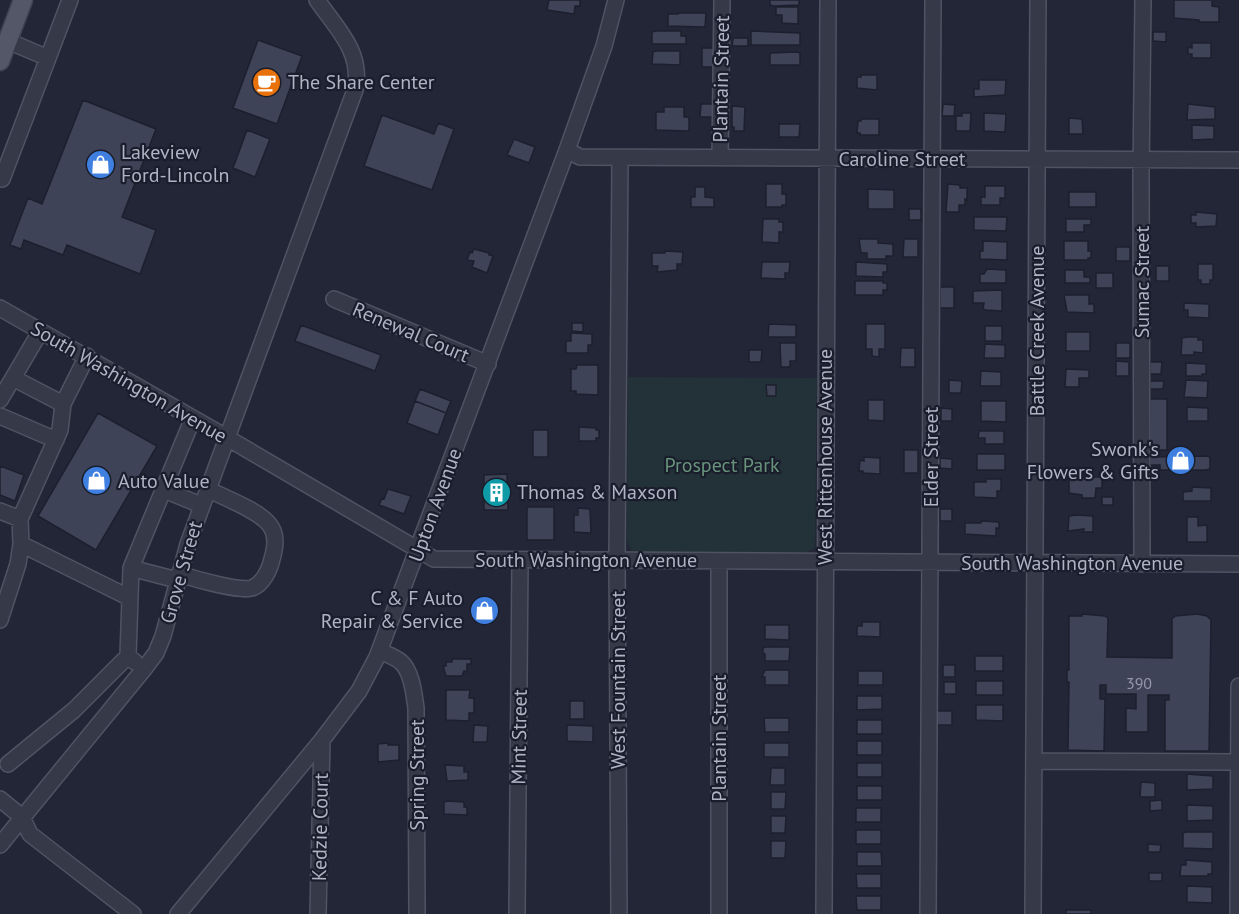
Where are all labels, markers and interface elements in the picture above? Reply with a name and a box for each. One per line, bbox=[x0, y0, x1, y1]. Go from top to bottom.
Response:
street label: Plantain Street bbox=[707, 15, 735, 143]
cafe icon: The Share Center bbox=[251, 66, 283, 98]
place label: The Share Center bbox=[288, 69, 435, 95]
place label: Lakeview Ford-Lincoln bbox=[121, 139, 230, 188]
street label: Caroline Street bbox=[838, 146, 966, 172]
shop icon: Lakeview Ford-Lincoln bbox=[84, 148, 116, 180]
street label: Sumac Street bbox=[1129, 226, 1155, 338]
street label: Battle Creek Avenue bbox=[1024, 246, 1050, 416]
street label: Renewal Court bbox=[349, 296, 473, 368]
street label: South Washington Avenue bbox=[26, 315, 232, 449]
street label: West Rittenhouse Avenue bbox=[812, 349, 838, 565]
street label: Elder Street bbox=[918, 406, 944, 507]
place label: Swonk's Flowers & Gifts bbox=[1027, 436, 1159, 485]
street label: Upton Avenue bbox=[402, 445, 468, 565]
shop icon: Swonk's Flowers & Gifts bbox=[1164, 445, 1196, 477]
park label: Prospect Park bbox=[664, 452, 780, 478]
shop icon: Auto Value bbox=[81, 465, 113, 497]
place label: Auto Value bbox=[118, 468, 210, 494]
building icon: Thomas & Maxson bbox=[480, 476, 512, 508]
place label: Thomas & Maxson bbox=[517, 479, 677, 505]
street label: Grove Street bbox=[154, 517, 208, 626]
street label: South Washington Avenue bbox=[475, 547, 697, 573]
street label: South Washington Avenue bbox=[961, 550, 1183, 576]
place label: C & F Auto Repair & Service bbox=[321, 585, 463, 634]
street label: West Fountain Street bbox=[605, 590, 631, 769]
shop icon: C & F Auto Repair & Service bbox=[468, 594, 500, 626]
house number: 390 bbox=[1126, 673, 1152, 693]
street label: Plantain Street bbox=[706, 674, 732, 802]
street label: Mint Street bbox=[505, 689, 533, 785]
street label: Spring Street bbox=[404, 719, 430, 831]
street label: Kedzie Court bbox=[306, 772, 334, 881]

